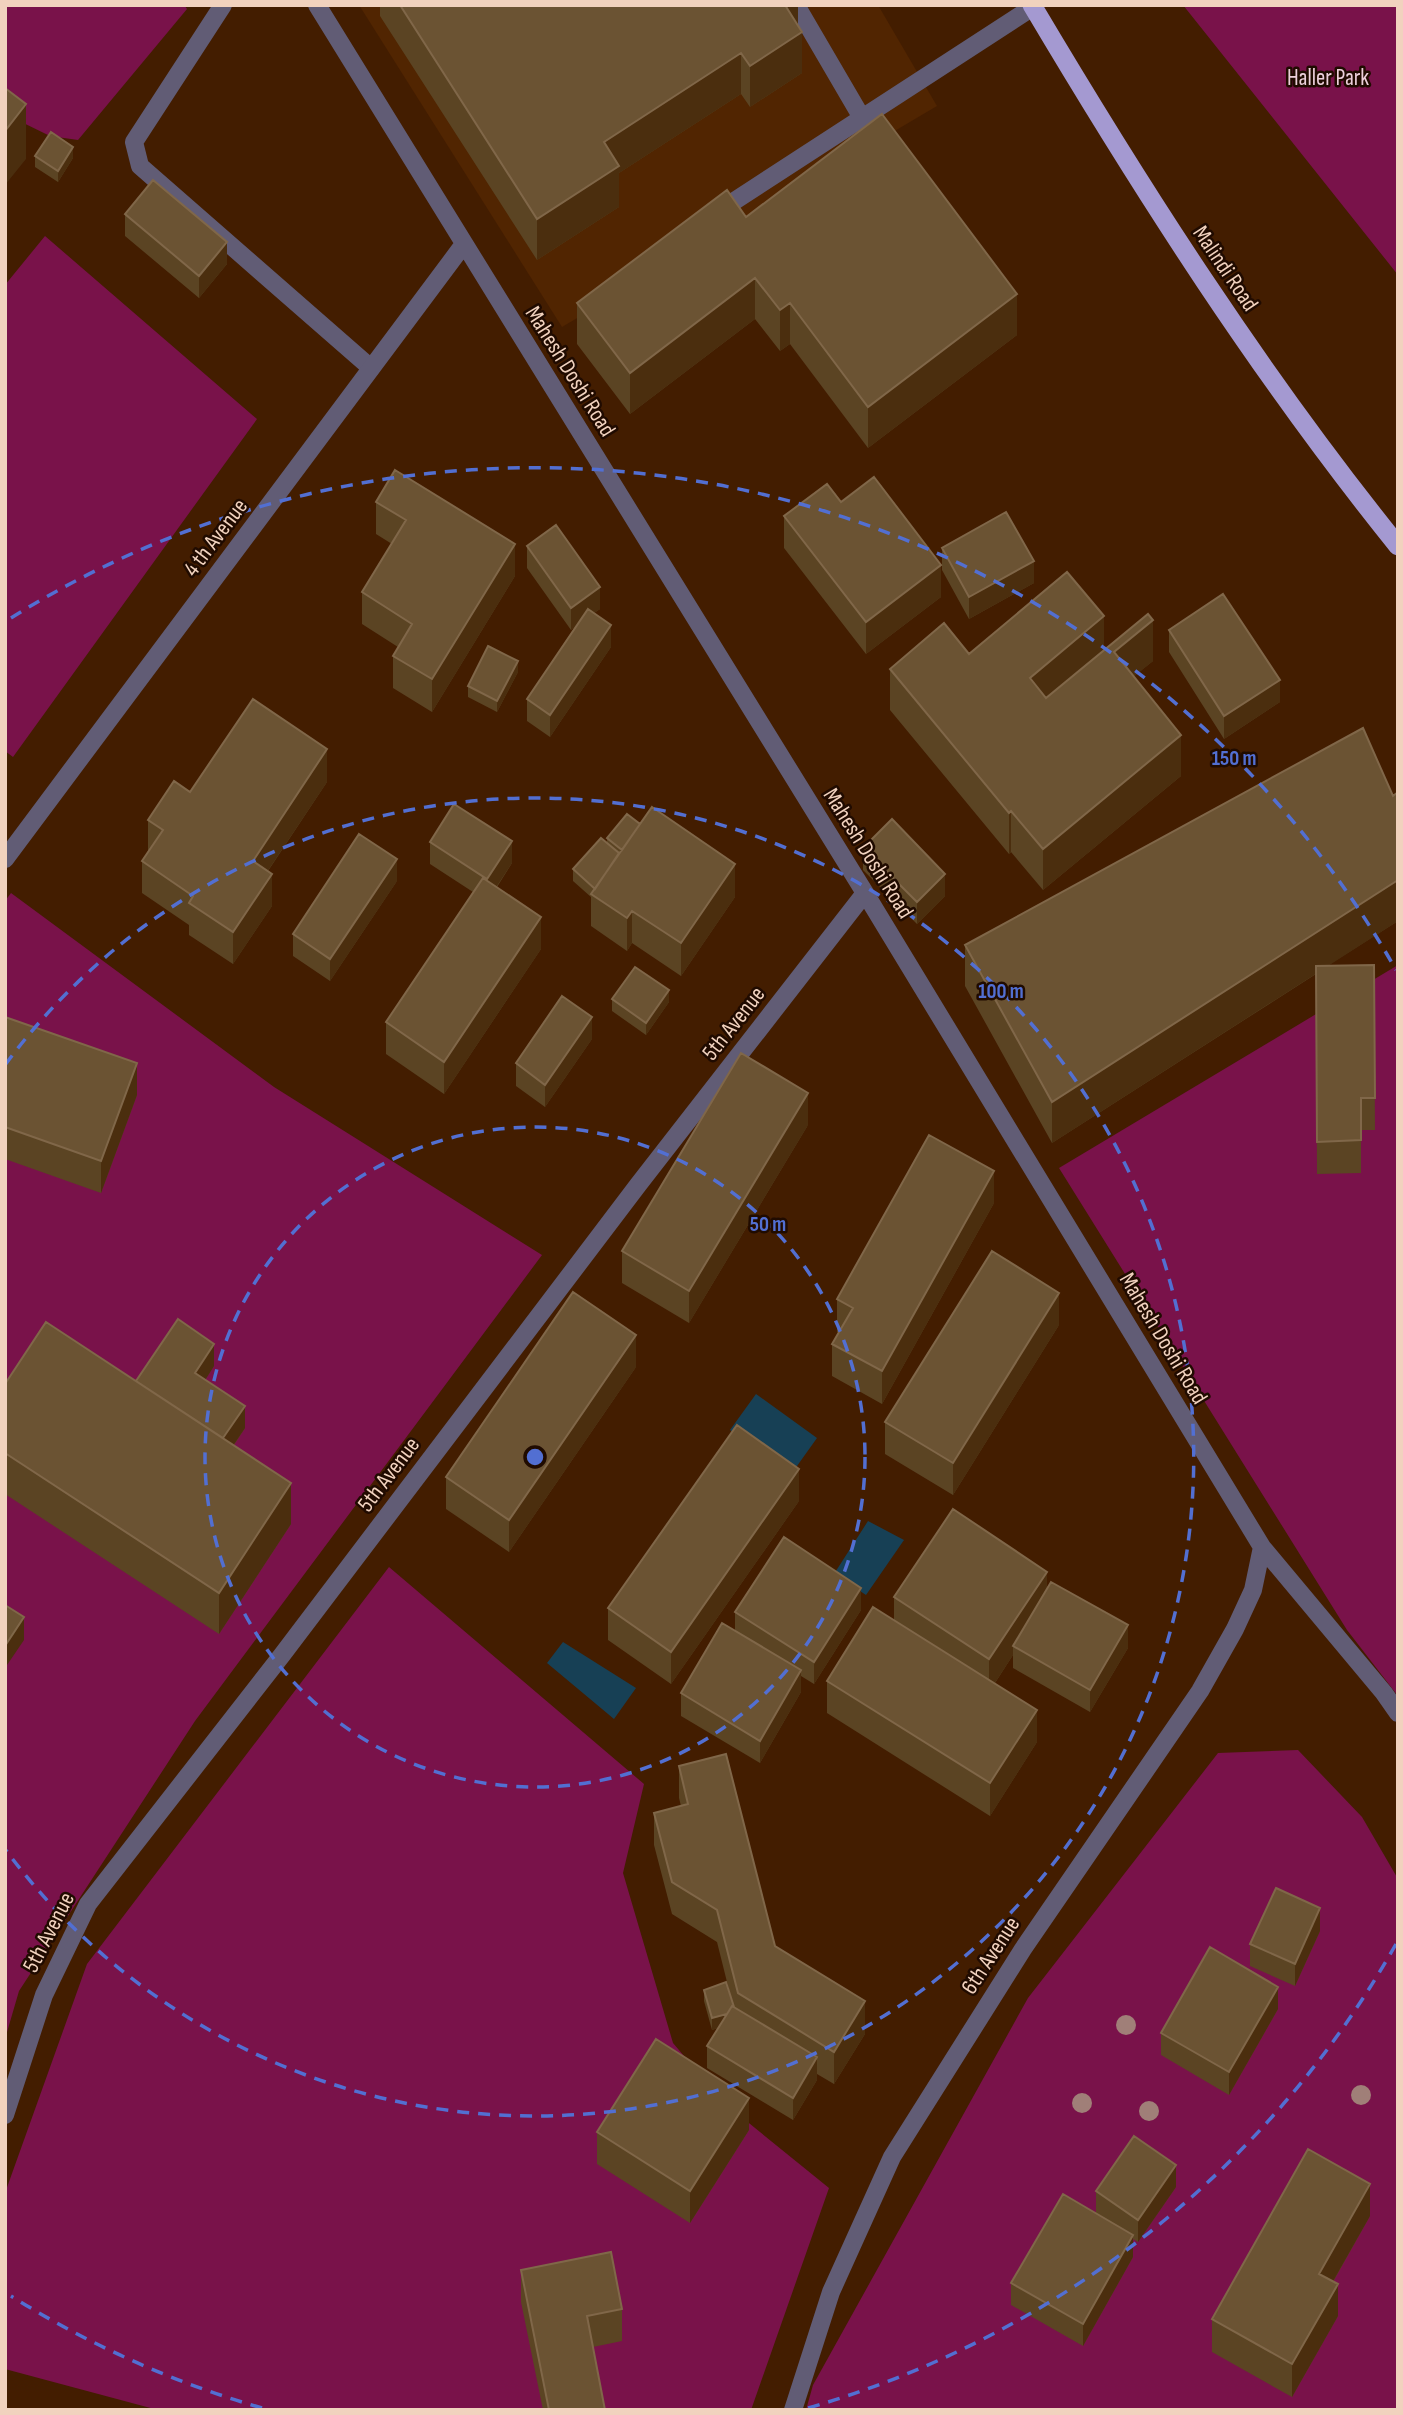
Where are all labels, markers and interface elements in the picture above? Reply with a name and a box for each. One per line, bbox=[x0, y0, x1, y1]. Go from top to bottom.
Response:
park label: Haller Park bbox=[1287, 64, 1369, 92]
street label: Malindi Road bbox=[1186, 220, 1264, 317]
street label: Mahesh Doshi Road bbox=[519, 301, 621, 442]
street label: 4 th Avenue bbox=[178, 493, 254, 582]
text: 150 m bbox=[1212, 746, 1256, 771]
street label: Mahesh Doshi Road bbox=[817, 783, 919, 924]
text: 100 m bbox=[978, 979, 1024, 1004]
street label: 5th Avenue bbox=[696, 981, 771, 1066]
text: 50 m bbox=[750, 1212, 786, 1237]
street label: Mahesh Doshi Road bbox=[1113, 1268, 1213, 1409]
street label: 5th Avenue bbox=[352, 1432, 426, 1517]
centre of rings bbox=[523, 1445, 547, 1469]
street label: 5th Avenue bbox=[17, 1888, 81, 1977]
street label: 6th Avenue bbox=[955, 1912, 1026, 2000]

